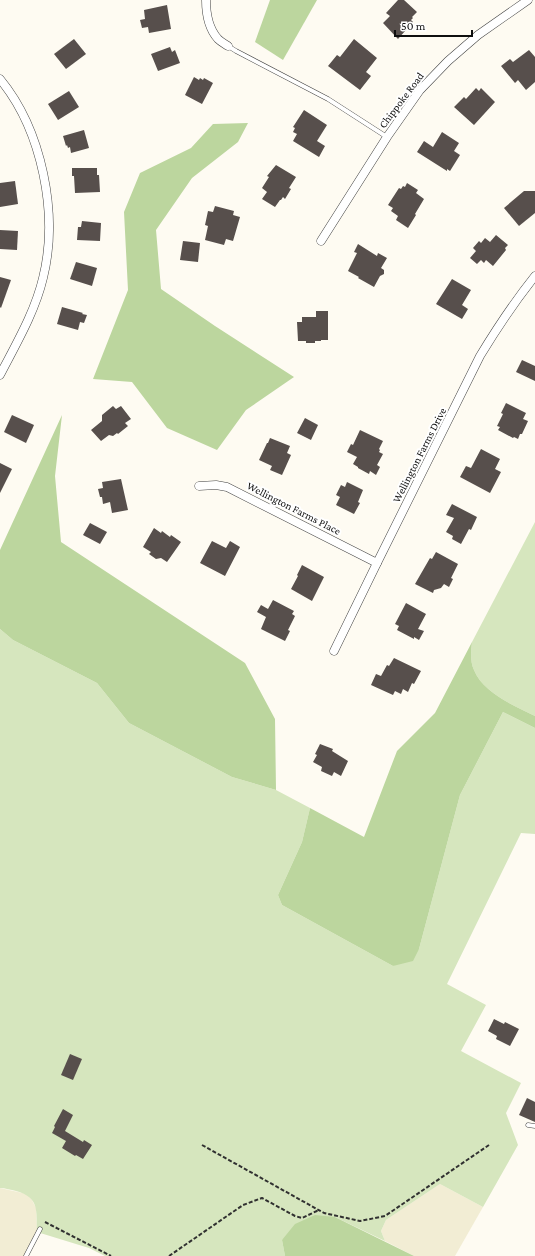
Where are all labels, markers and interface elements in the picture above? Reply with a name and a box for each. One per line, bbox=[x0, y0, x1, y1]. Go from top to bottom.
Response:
scale bar bbox=[395, 12, 472, 38]
text: 50 m bbox=[401, 19, 426, 33]
street label: Chippoke Road bbox=[376, 70, 427, 131]
street label: Wellington Farms Drive bbox=[390, 405, 449, 505]
street label: Wellington Farms Place bbox=[245, 479, 343, 538]

